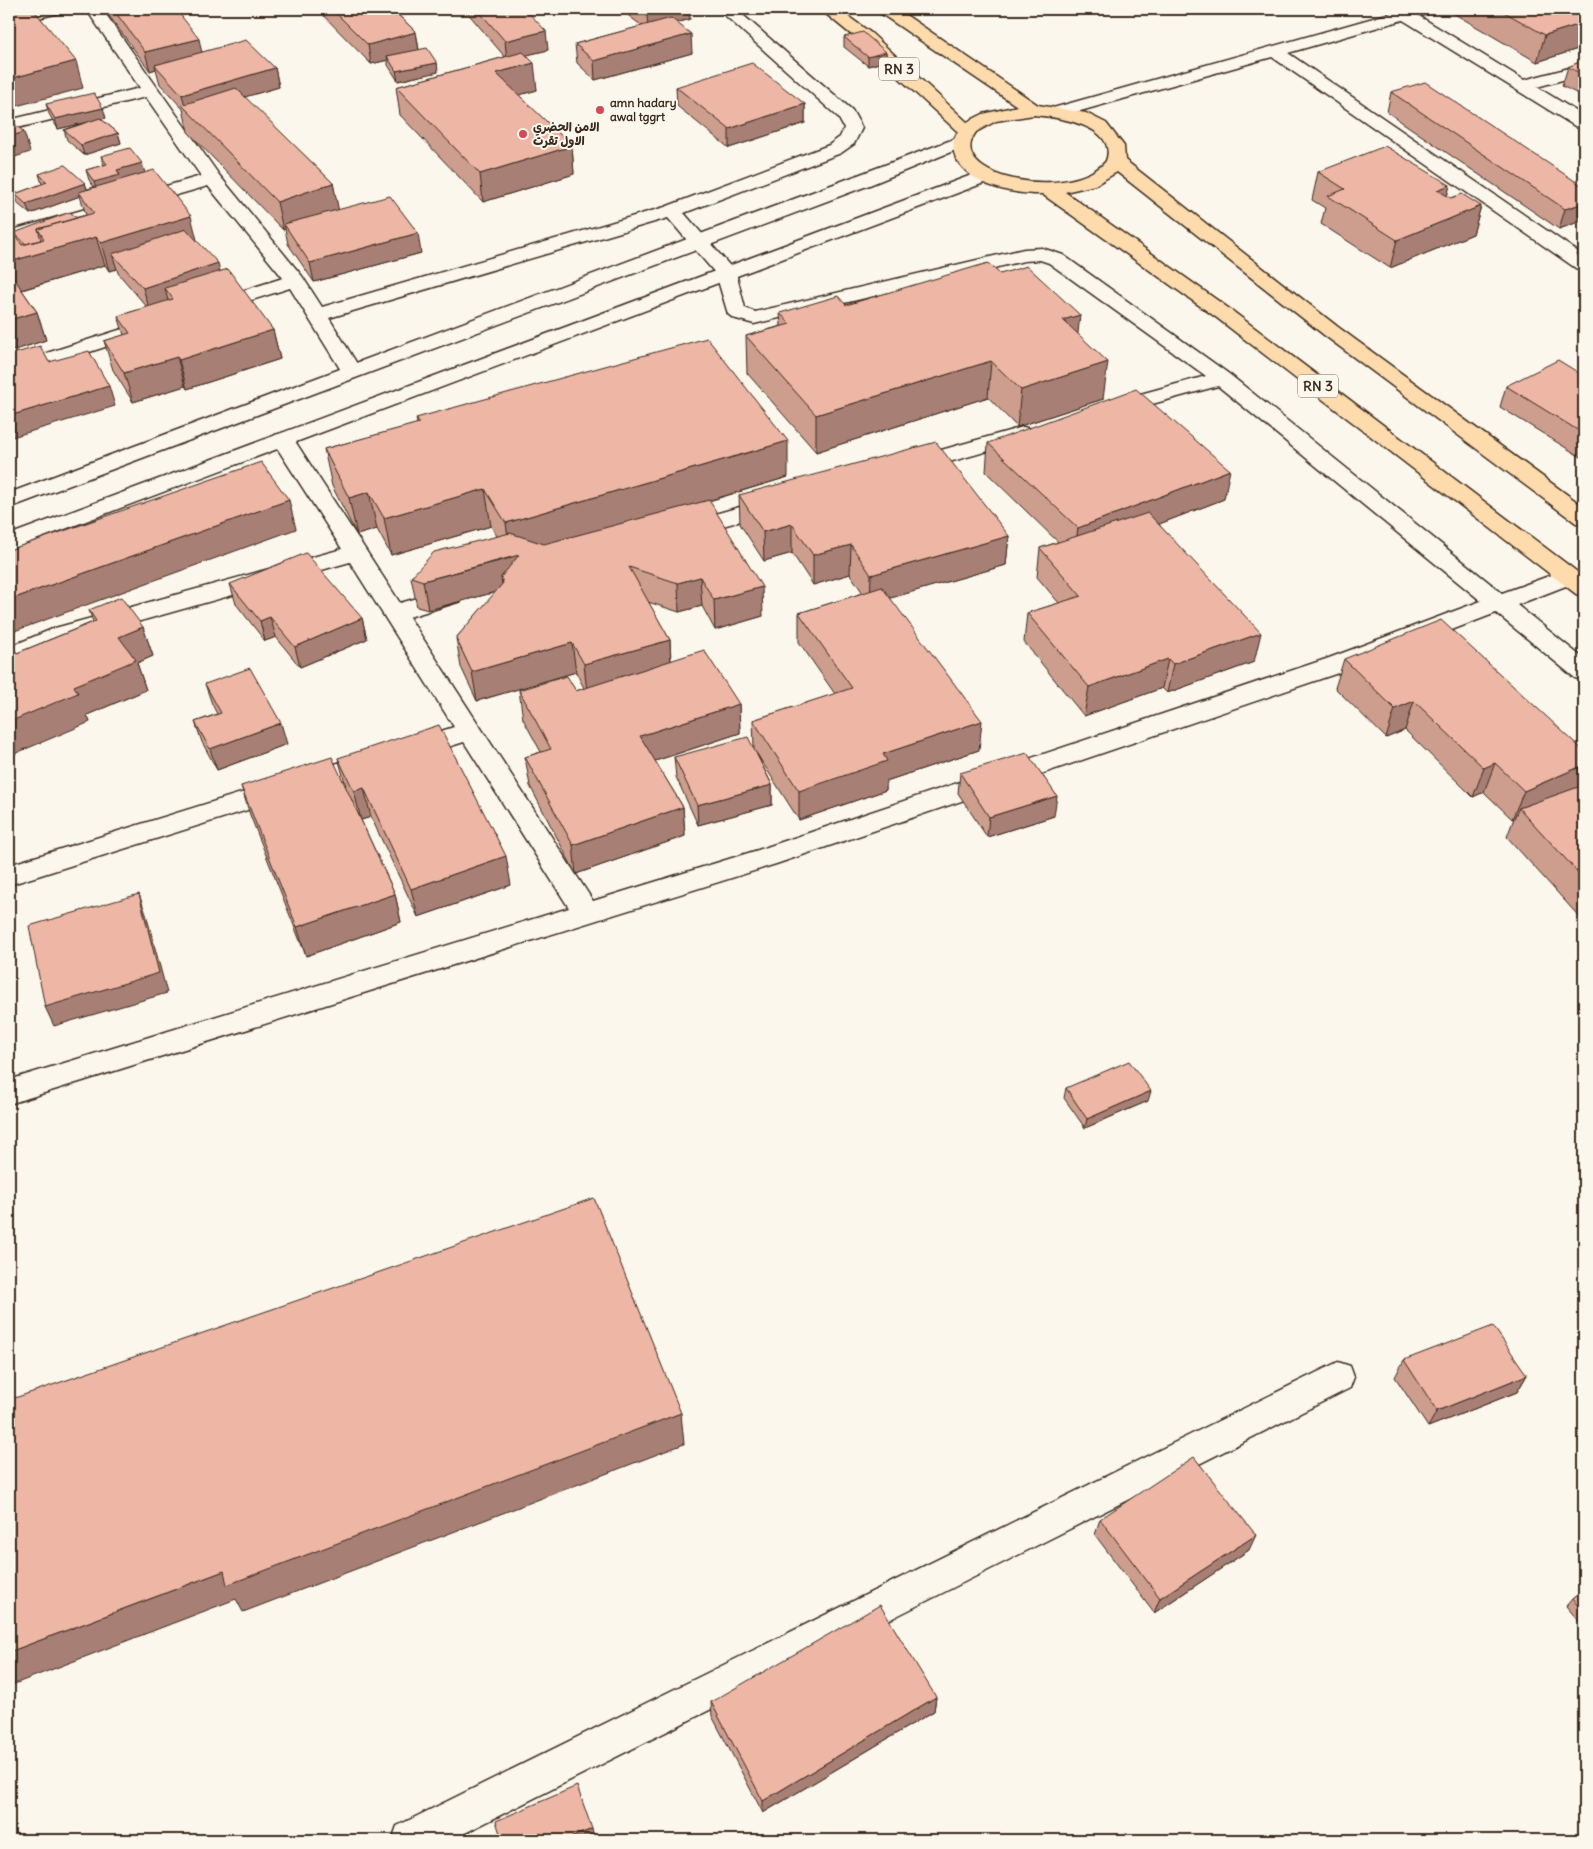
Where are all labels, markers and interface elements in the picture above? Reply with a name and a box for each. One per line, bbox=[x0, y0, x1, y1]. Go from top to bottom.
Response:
road number: RN 3 bbox=[879, 58, 919, 80]
place label: amn hadary awal tggrt bbox=[610, 95, 677, 125]
marker: amn hadary awal tggrt bbox=[594, 104, 606, 116]
place label: الامن الحضري الاول تقرت bbox=[533, 119, 599, 148]
marker: الامن الحضري الاول تقرت bbox=[517, 128, 529, 140]
road number: RN 3 bbox=[1298, 374, 1338, 398]

